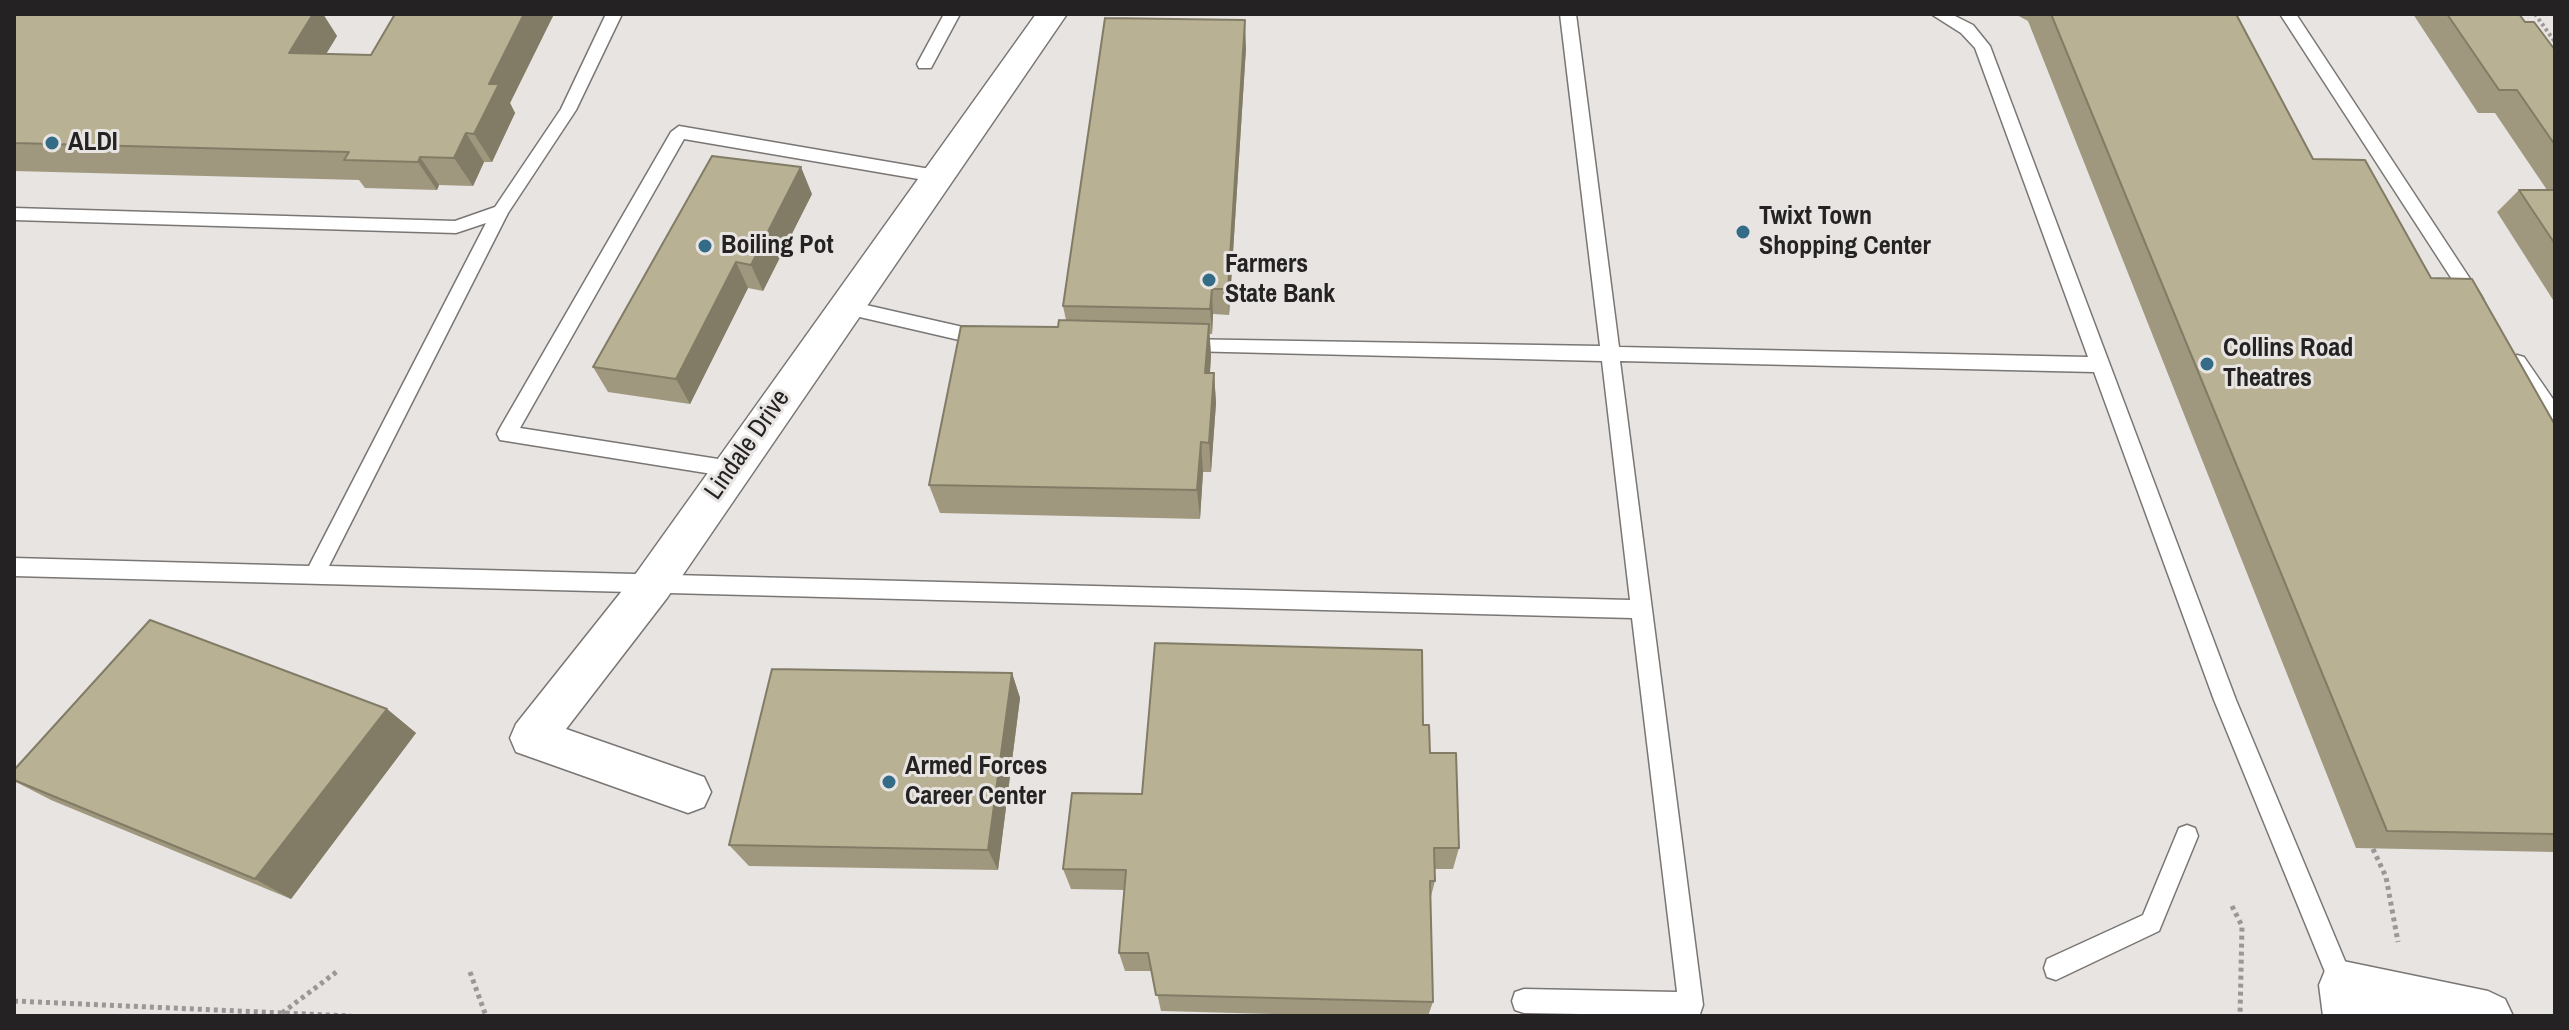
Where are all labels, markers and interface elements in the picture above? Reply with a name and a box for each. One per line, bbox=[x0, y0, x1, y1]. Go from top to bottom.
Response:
place label: ALDI bbox=[68, 127, 118, 159]
marker: ALDI bbox=[43, 134, 61, 152]
place label: Twixt Town Shopping Center bbox=[1759, 201, 1931, 262]
marker: Twixt Town Shopping Center bbox=[1734, 223, 1752, 241]
place label: Boiling Pot bbox=[721, 230, 834, 262]
marker: Boiling Pot bbox=[696, 237, 714, 255]
place label: Farmers State Bank bbox=[1225, 249, 1335, 310]
marker: Farmers State Bank bbox=[1200, 271, 1218, 289]
place label: Collins Road Theatres bbox=[2223, 333, 2353, 394]
marker: Collins Road Theatres bbox=[2198, 355, 2216, 373]
street label: Lindale Drive bbox=[699, 384, 797, 506]
place label: Armed Forces Career Center bbox=[905, 751, 1047, 812]
marker: Armed Forces Career Center bbox=[880, 773, 898, 791]

